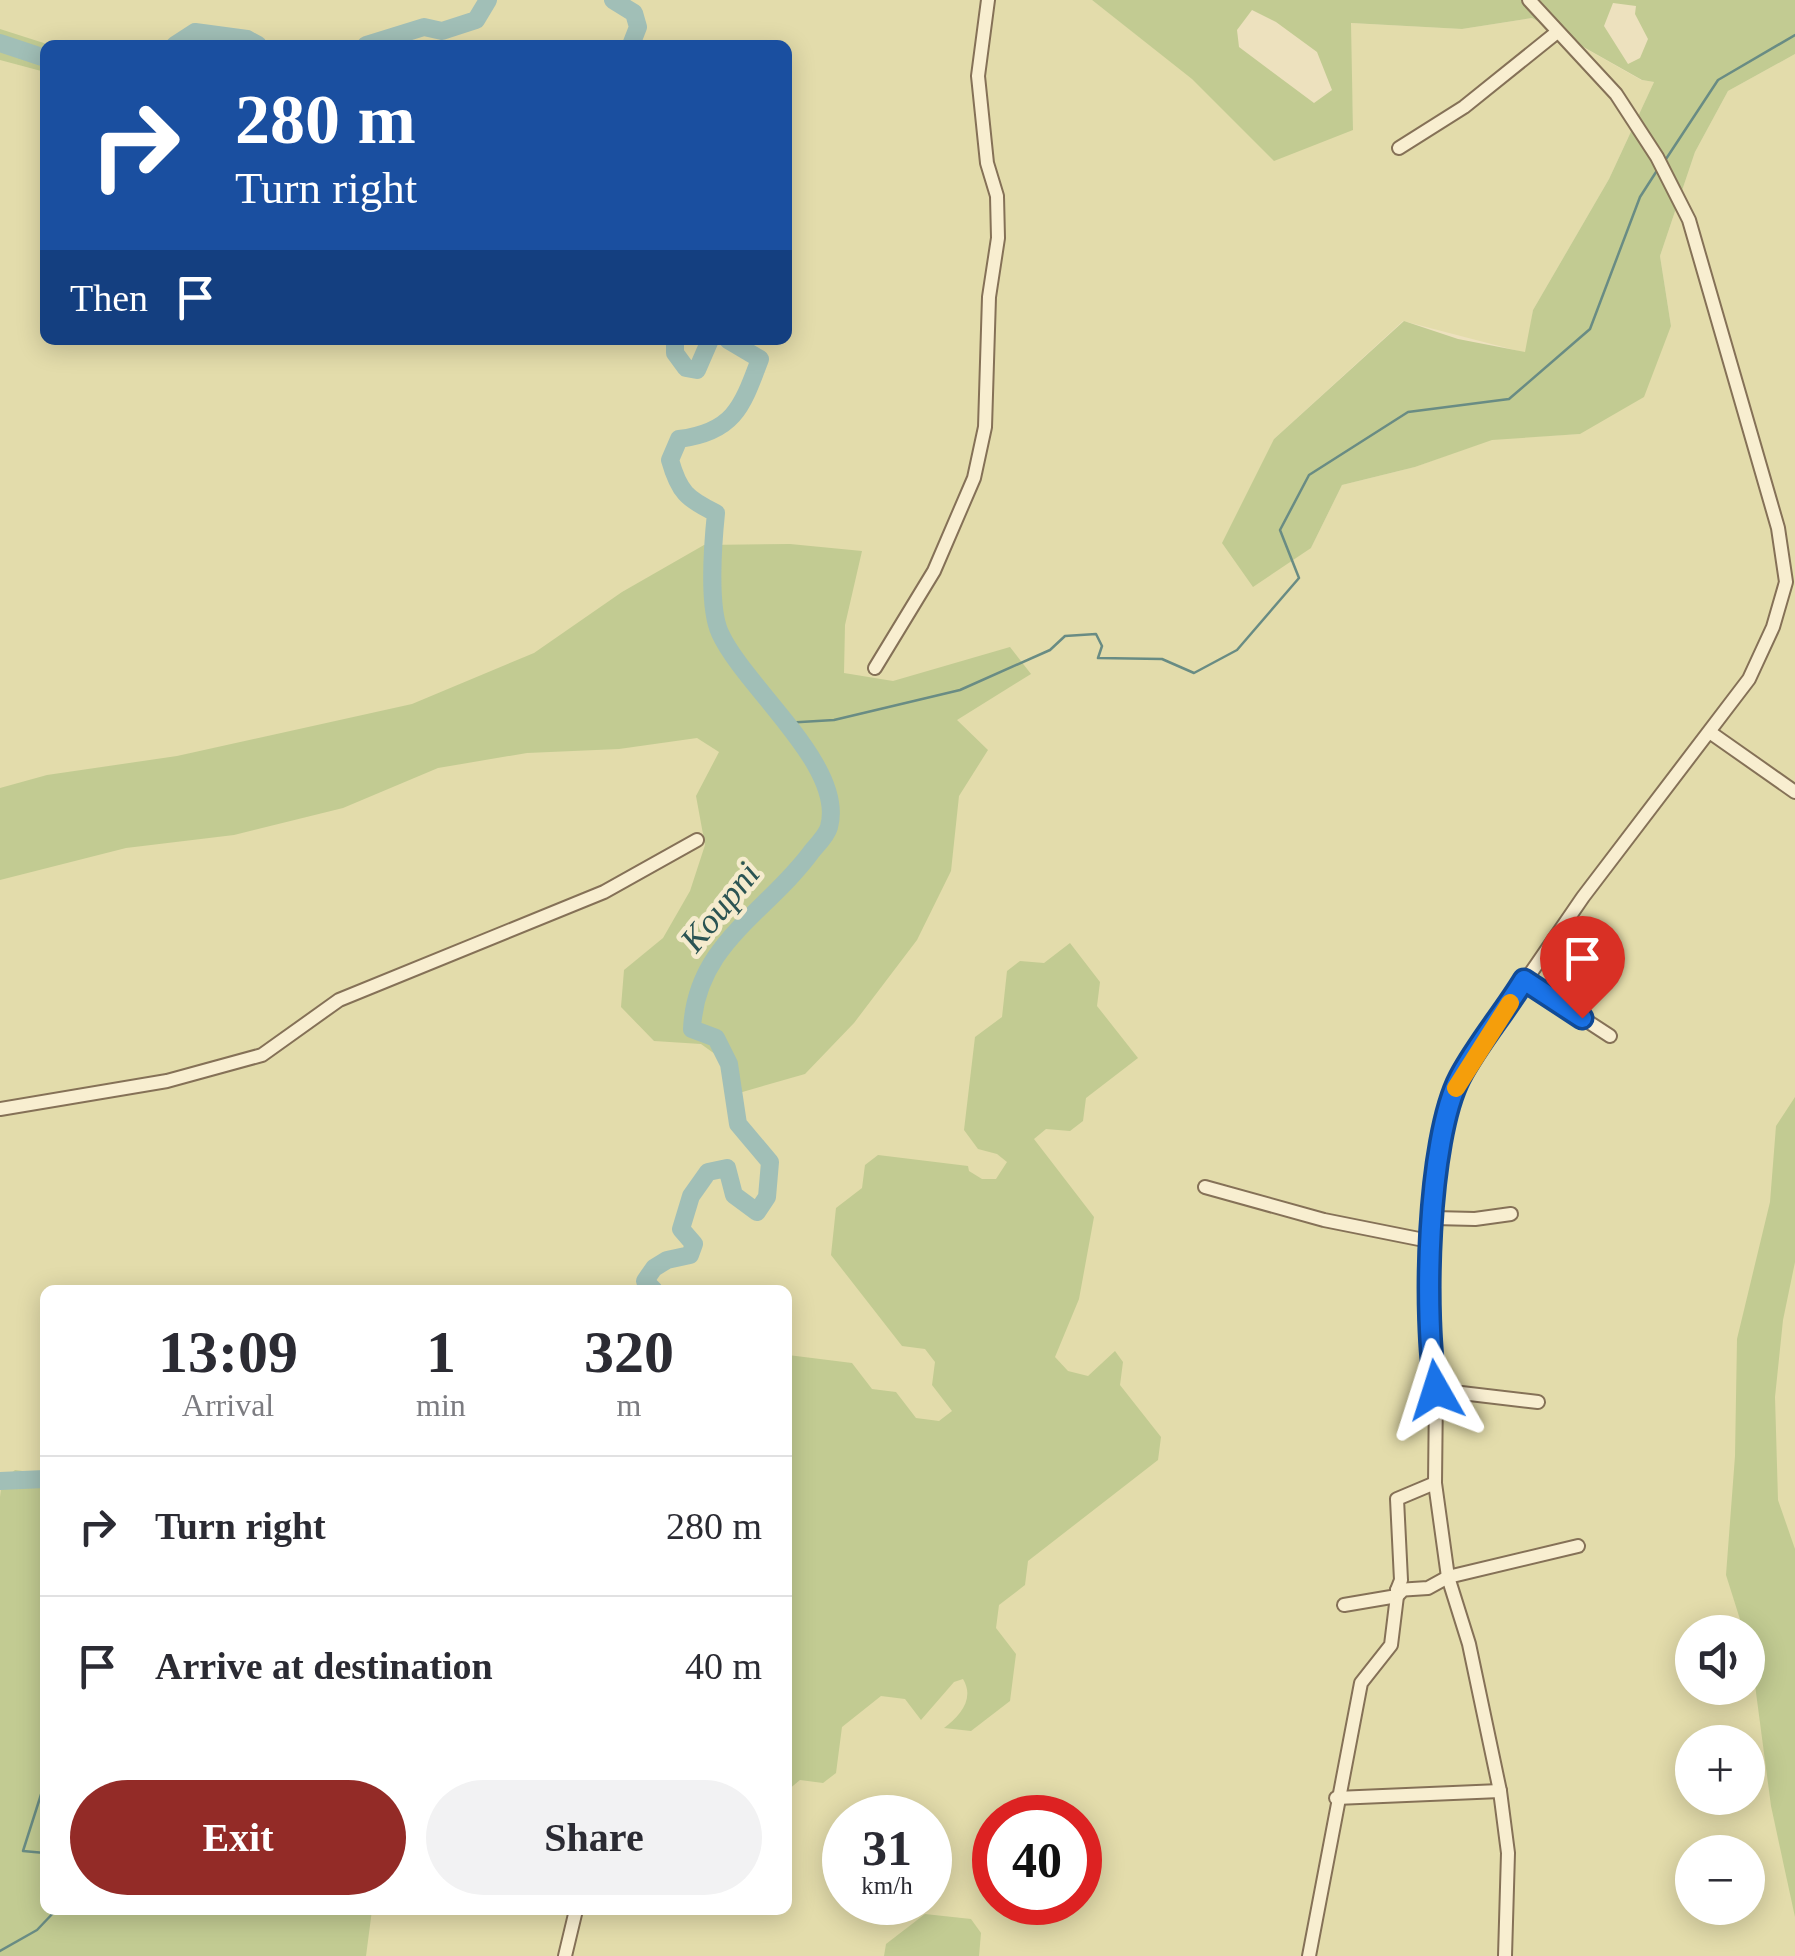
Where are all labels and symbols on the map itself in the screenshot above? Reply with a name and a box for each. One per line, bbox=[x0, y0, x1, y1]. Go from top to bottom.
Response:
water label: Koupni bbox=[672, 855, 768, 960]
pin bbox=[1540, 916, 1625, 1019]
position arrow bbox=[1384, 1338, 1488, 1442]
speed limit sign: 40 bbox=[972, 1795, 1102, 1925]

